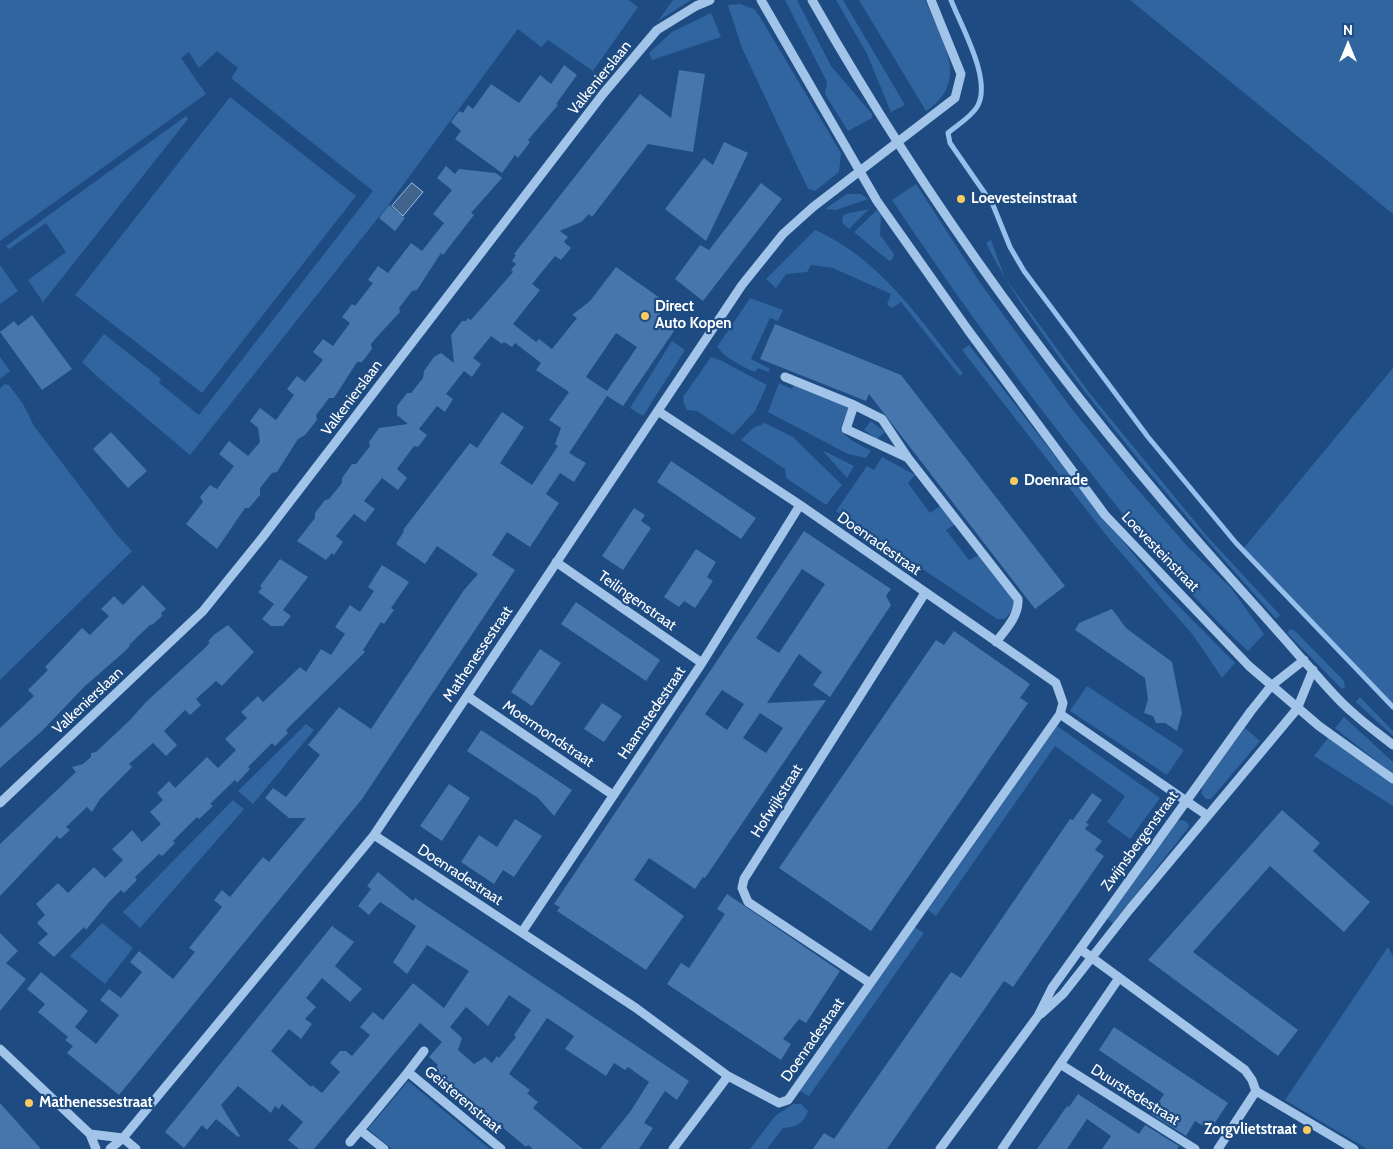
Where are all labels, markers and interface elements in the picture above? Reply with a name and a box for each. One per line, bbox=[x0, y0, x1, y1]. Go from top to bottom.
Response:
north arrow bbox=[1323, 20, 1373, 70]
text: N bbox=[1343, 21, 1353, 39]
street label: Valkenierslaan bbox=[565, 37, 635, 119]
place label: Loevesteinstraat bbox=[971, 190, 1077, 208]
marker: Loevesteinstraat bbox=[955, 193, 967, 205]
place label: Direct Auto Kopen bbox=[655, 298, 732, 333]
marker: Direct Auto Kopen bbox=[639, 310, 651, 322]
street label: Valkenierslaan bbox=[318, 357, 386, 439]
place label: Doenrade bbox=[1024, 472, 1088, 490]
marker: Doenrade bbox=[1008, 475, 1020, 487]
street label: Doenradestraat bbox=[834, 508, 924, 580]
street label: Loevesteinstraat bbox=[1117, 508, 1203, 596]
street label: Teilingenstraat bbox=[594, 567, 680, 635]
street label: Mathenessestraat bbox=[439, 603, 517, 705]
street label: Haamstedestraat bbox=[614, 663, 690, 763]
street label: Valkenierslaan bbox=[49, 664, 127, 738]
street label: Moermondstraat bbox=[499, 697, 597, 771]
street label: Hofwijkstraat bbox=[747, 761, 807, 841]
street label: Zwijnsbergenstraat bbox=[1098, 787, 1182, 895]
street label: Doenradestraat bbox=[414, 841, 506, 909]
street label: Doenradestraat bbox=[777, 995, 849, 1085]
street label: Duurstedestraat bbox=[1087, 1061, 1183, 1129]
street label: Geisterenstraat bbox=[421, 1062, 505, 1138]
place label: Mathenessestraat bbox=[39, 1094, 153, 1112]
marker: Mathenessestraat bbox=[23, 1097, 35, 1109]
place label: Zorgvlietstraat bbox=[1204, 1121, 1297, 1139]
marker: Zorgvlietstraat bbox=[1301, 1124, 1313, 1136]

